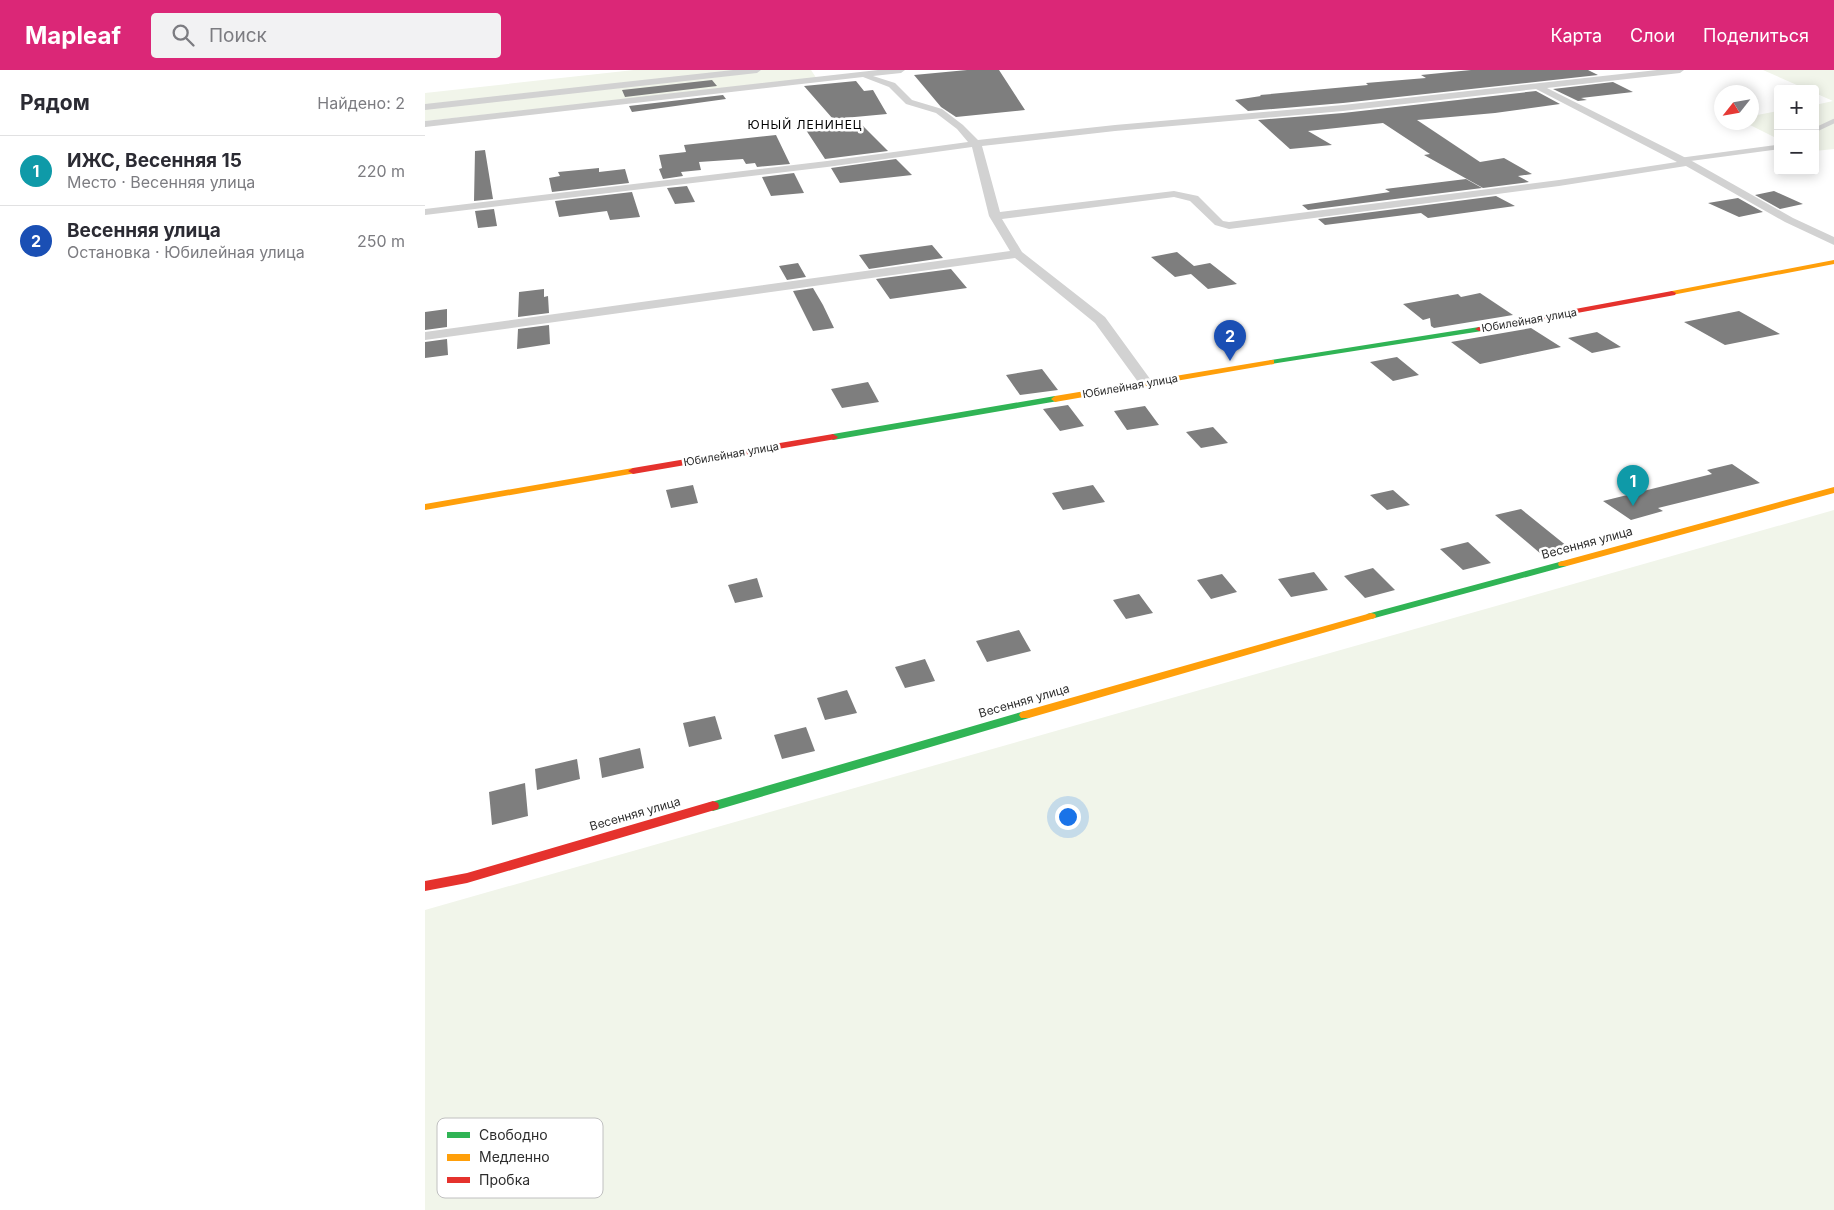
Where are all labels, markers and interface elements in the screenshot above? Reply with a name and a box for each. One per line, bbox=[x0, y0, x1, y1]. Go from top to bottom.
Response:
search box bbox=[151, 13, 501, 58]
text: Mapleaf bbox=[25, 21, 121, 50]
icon: search bbox=[169, 21, 197, 49]
text: Поиск bbox=[209, 24, 267, 47]
text: Карта bbox=[1550, 25, 1602, 46]
text: Слои bbox=[1630, 25, 1675, 46]
text: Поделиться bbox=[1703, 25, 1809, 46]
north arrow bbox=[1714, 85, 1759, 130]
map controls bbox=[1774, 85, 1819, 175]
button: + bbox=[1774, 85, 1819, 130]
text: Рядом bbox=[20, 90, 90, 115]
text: Найдено: 2 bbox=[317, 93, 405, 113]
district label: ЮНЫЙ ЛЕНИНЕЦ bbox=[747, 117, 863, 132]
button: − bbox=[1774, 130, 1819, 175]
text: ИЖС, Весенняя 15 bbox=[67, 149, 242, 172]
text: 1 bbox=[33, 161, 39, 181]
text: 220 m bbox=[357, 161, 405, 181]
text: Место · Весенняя улица bbox=[67, 172, 255, 192]
text: Весенняя улица bbox=[67, 219, 221, 242]
text: 2 bbox=[31, 231, 41, 251]
text: 250 m bbox=[357, 231, 405, 251]
text: Остановка · Юбилейная улица bbox=[67, 242, 305, 262]
street label: Юбилейная улица bbox=[1480, 305, 1578, 335]
pin: 2 bbox=[1214, 320, 1246, 361]
street label: Юбилейная улица bbox=[1081, 371, 1179, 401]
street label: Юбилейная улица bbox=[682, 439, 780, 469]
pin: 1 bbox=[1617, 465, 1649, 506]
street label: Весенняя улица bbox=[1540, 523, 1634, 562]
street label: Весенняя улица bbox=[977, 680, 1071, 721]
street label: Весенняя улица bbox=[588, 793, 682, 834]
your location bbox=[1055, 804, 1081, 830]
legend bbox=[437, 1118, 603, 1198]
text: Свободно bbox=[479, 1126, 548, 1143]
text: Медленно bbox=[479, 1148, 550, 1165]
text: Пробка bbox=[479, 1171, 530, 1188]

